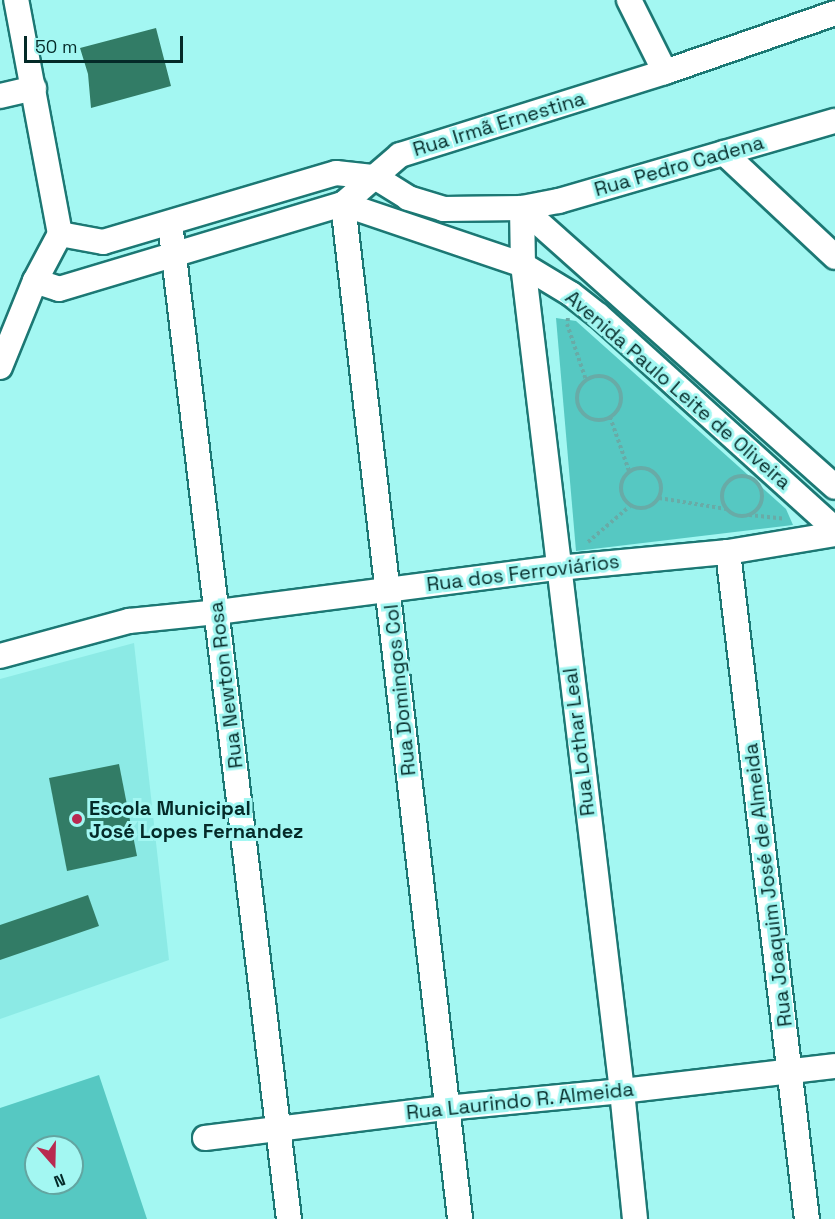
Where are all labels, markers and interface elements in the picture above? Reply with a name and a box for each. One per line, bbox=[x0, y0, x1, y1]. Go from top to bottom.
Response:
scale bar bbox=[27, 24, 186, 62]
text: 50 m bbox=[35, 35, 77, 58]
street label: Rua Irmã Ernestina bbox=[410, 86, 588, 162]
street label: Rua Pedro Cadena bbox=[592, 130, 766, 202]
street label: Avenida Paulo Leite de Oliveira bbox=[560, 285, 796, 495]
street label: Rua dos Ferroviários bbox=[425, 549, 621, 597]
street label: Rua Newton Rosa bbox=[204, 600, 248, 770]
street label: Rua Domingos Col bbox=[379, 603, 421, 777]
street label: Rua Lothar Leal bbox=[558, 667, 600, 817]
street label: Rua Joaquim José de Almeida bbox=[739, 742, 797, 1028]
place label: Escola Municipal José Lopes Fernandez bbox=[89, 796, 303, 843]
marker: Escola Municipal José Lopes Fernandez bbox=[70, 812, 84, 826]
street label: Rua Laurindo R. Almeida bbox=[405, 1077, 635, 1125]
north arrow bbox=[24, 1135, 84, 1195]
text: N bbox=[51, 1169, 68, 1192]

